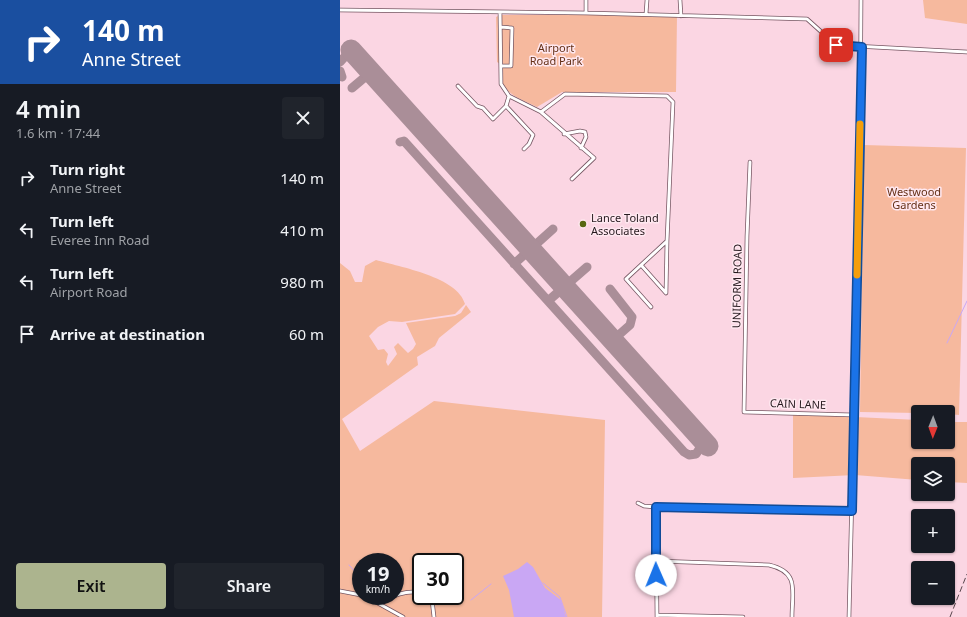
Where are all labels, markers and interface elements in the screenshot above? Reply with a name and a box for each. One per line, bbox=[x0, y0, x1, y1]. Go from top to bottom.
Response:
text: 140 m bbox=[82, 11, 165, 49]
icon: right bbox=[16, 16, 68, 68]
pin bbox=[819, 28, 853, 62]
icon: arrive bbox=[825, 34, 847, 56]
park label: Airport Road Park bbox=[530, 40, 582, 68]
text: Anne Street bbox=[82, 47, 181, 71]
text: 4 min bbox=[16, 92, 81, 125]
button: close bbox=[282, 97, 324, 139]
text: 1.6 km · 17:44 bbox=[16, 124, 100, 142]
text: Turn right bbox=[50, 159, 125, 179]
icon: right bbox=[16, 167, 38, 189]
text: 140 m bbox=[280, 168, 324, 188]
text: Anne Street bbox=[50, 179, 121, 197]
park label: Westwood Gardens bbox=[887, 184, 941, 212]
place label: Lance Toland Associates bbox=[591, 210, 659, 238]
text: Turn left bbox=[50, 211, 114, 231]
icon: left bbox=[16, 219, 38, 241]
marker: Lance Toland Associates bbox=[578, 219, 588, 229]
text: 410 m bbox=[280, 220, 324, 240]
text: Everee Inn Road bbox=[50, 231, 149, 249]
street label: UNIFORM ROAD bbox=[728, 244, 745, 328]
text: Turn left bbox=[50, 263, 114, 283]
icon: left bbox=[16, 271, 38, 293]
text: 980 m bbox=[280, 272, 324, 292]
text: Airport Road bbox=[50, 283, 128, 301]
icon: arrive bbox=[16, 323, 38, 345]
text: Arrive at destination bbox=[50, 324, 205, 344]
text: 60 m bbox=[289, 324, 324, 344]
street label: CAIN LANE bbox=[770, 395, 826, 412]
north arrow bbox=[911, 405, 955, 449]
map controls bbox=[911, 405, 955, 605]
button: layers bbox=[911, 457, 955, 501]
button: + bbox=[911, 509, 955, 553]
speed limit sign: 30 bbox=[412, 553, 464, 605]
position arrow bbox=[635, 554, 677, 596]
text: 19 bbox=[367, 560, 389, 587]
button: − bbox=[911, 561, 955, 605]
button: Exit bbox=[16, 563, 166, 609]
button: Share bbox=[174, 563, 324, 609]
text: km/h bbox=[366, 582, 390, 596]

